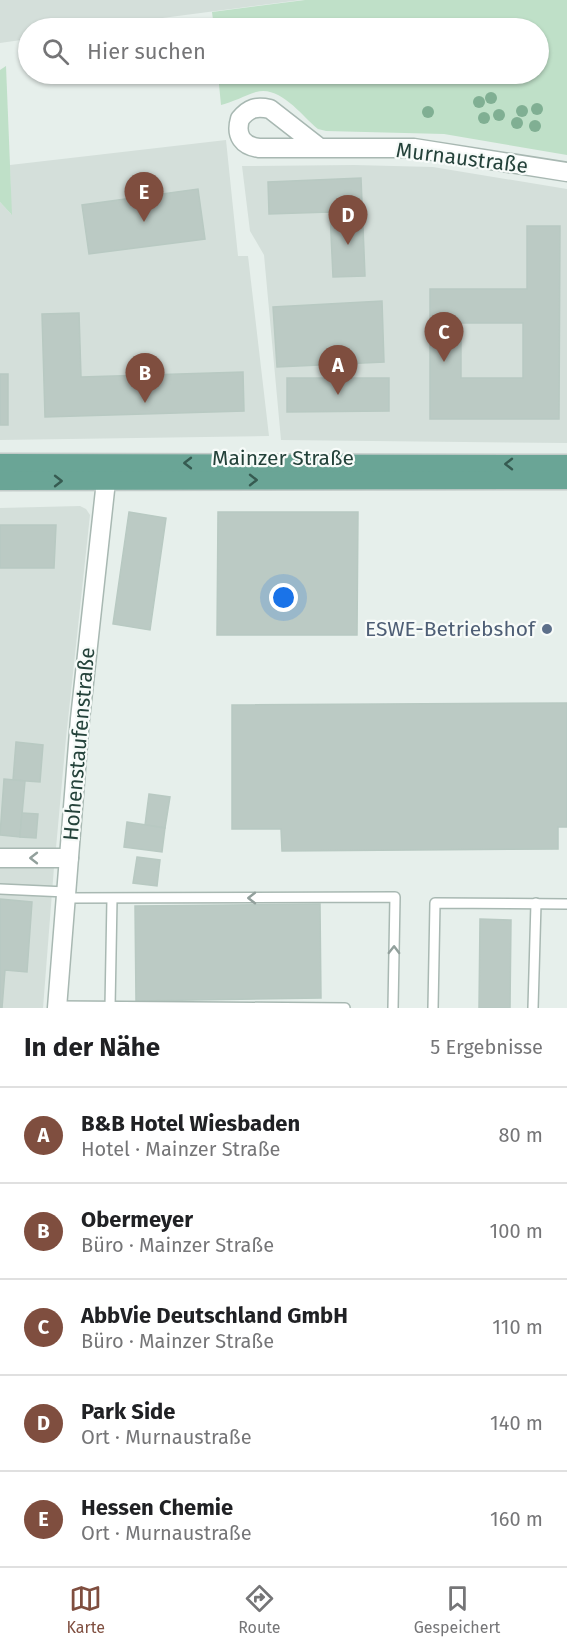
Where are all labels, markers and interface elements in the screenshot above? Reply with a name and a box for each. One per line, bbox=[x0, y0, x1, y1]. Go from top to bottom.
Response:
search box bbox=[18, 18, 549, 84]
icon: search bbox=[39, 35, 72, 68]
text: Hier suchen bbox=[87, 38, 206, 65]
street label: Murnaustraße bbox=[395, 137, 529, 179]
pin: E bbox=[124, 172, 164, 222]
pin: D bbox=[328, 196, 368, 245]
pin: C bbox=[424, 312, 464, 362]
pin: A bbox=[318, 346, 358, 395]
pin: B bbox=[126, 354, 164, 403]
street label: Mainzer Straße bbox=[212, 445, 354, 471]
one-way arrow bbox=[183, 457, 192, 469]
one-way arrow bbox=[504, 458, 513, 470]
one-way arrow bbox=[249, 474, 258, 486]
one-way arrow bbox=[54, 475, 63, 487]
your location bbox=[269, 583, 298, 612]
place label: ESWE-Betriebshof bbox=[365, 616, 537, 642]
marker: ESWE-Betriebshof bbox=[540, 622, 554, 636]
street label: Hohenstaufenstraße bbox=[58, 646, 100, 842]
one-way arrow bbox=[30, 852, 39, 864]
one-way arrow bbox=[248, 891, 257, 904]
one-way arrow bbox=[387, 945, 400, 954]
text: In der Nähe bbox=[24, 1032, 160, 1063]
text: 5 Ergebnisse bbox=[430, 1035, 543, 1059]
text: B&B Hotel Wiesbaden bbox=[81, 1110, 300, 1137]
text: A bbox=[38, 1123, 49, 1147]
text: 80 m bbox=[498, 1123, 543, 1147]
text: Hotel · Mainzer Straße bbox=[81, 1137, 280, 1161]
text: Obermeyer bbox=[81, 1206, 193, 1233]
text: B bbox=[37, 1219, 50, 1243]
text: 100 m bbox=[490, 1219, 543, 1243]
text: Büro · Mainzer Straße bbox=[81, 1233, 274, 1257]
text: AbbVie Deutschland GmbH bbox=[81, 1302, 348, 1329]
text: C bbox=[38, 1315, 49, 1339]
text: 110 m bbox=[492, 1315, 543, 1339]
text: Büro · Mainzer Straße bbox=[81, 1329, 274, 1353]
text: Park Side bbox=[81, 1398, 175, 1425]
text: D bbox=[37, 1411, 50, 1435]
text: 140 m bbox=[490, 1411, 543, 1435]
text: Ort · Murnaustraße bbox=[81, 1425, 252, 1449]
text: Hessen Chemie bbox=[81, 1494, 233, 1521]
text: E bbox=[38, 1507, 49, 1531]
text: 160 m bbox=[490, 1507, 543, 1531]
text: Ort · Murnaustraße bbox=[81, 1521, 252, 1545]
tab: Karte bbox=[67, 1582, 105, 1637]
tab: Route bbox=[238, 1582, 281, 1637]
tab: Gespeichert bbox=[414, 1582, 500, 1637]

